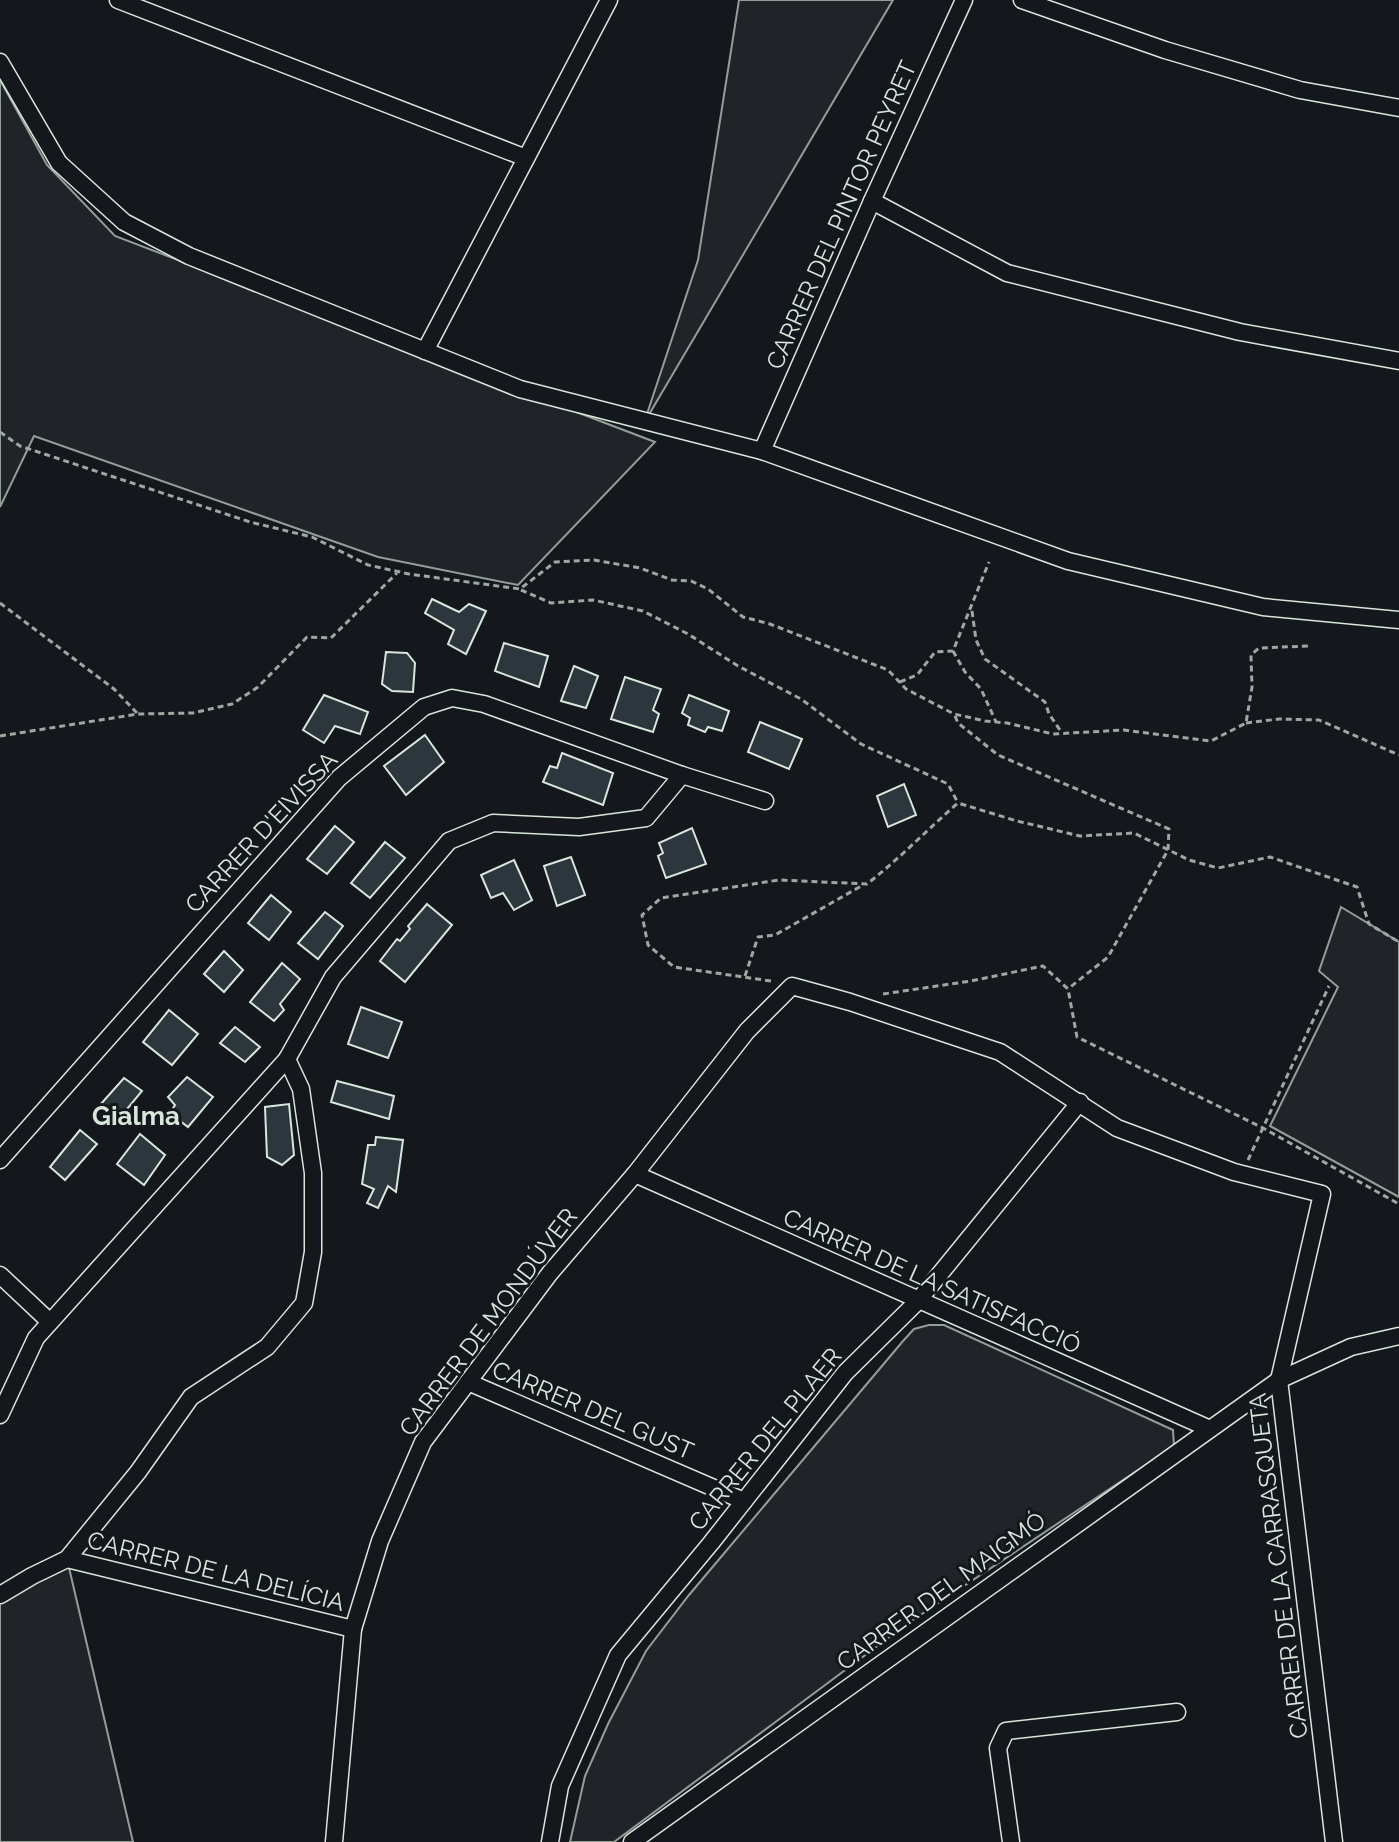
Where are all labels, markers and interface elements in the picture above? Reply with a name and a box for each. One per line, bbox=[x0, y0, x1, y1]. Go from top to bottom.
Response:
street label: CARRER DEL PINTOR PEYRET bbox=[760, 56, 922, 374]
street label: CARRER D'EIVISSA bbox=[179, 745, 343, 919]
district label: Gialma bbox=[92, 1101, 180, 1131]
street label: CARRER DE MONDÚVER bbox=[393, 1202, 583, 1442]
street label: CARRER DE LA SATISFACCIÓ bbox=[779, 1202, 1085, 1360]
street label: CARRER DEL PLAER bbox=[682, 1342, 848, 1536]
street label: CARRER DEL GUST bbox=[488, 1354, 698, 1466]
street label: CARRER DE LA CARRASQUETA bbox=[1242, 1392, 1314, 1740]
street label: CARRER DEL MAIGMÓ bbox=[831, 1506, 1051, 1676]
street label: CARRER DE LA DELÍCIA bbox=[84, 1525, 348, 1617]

